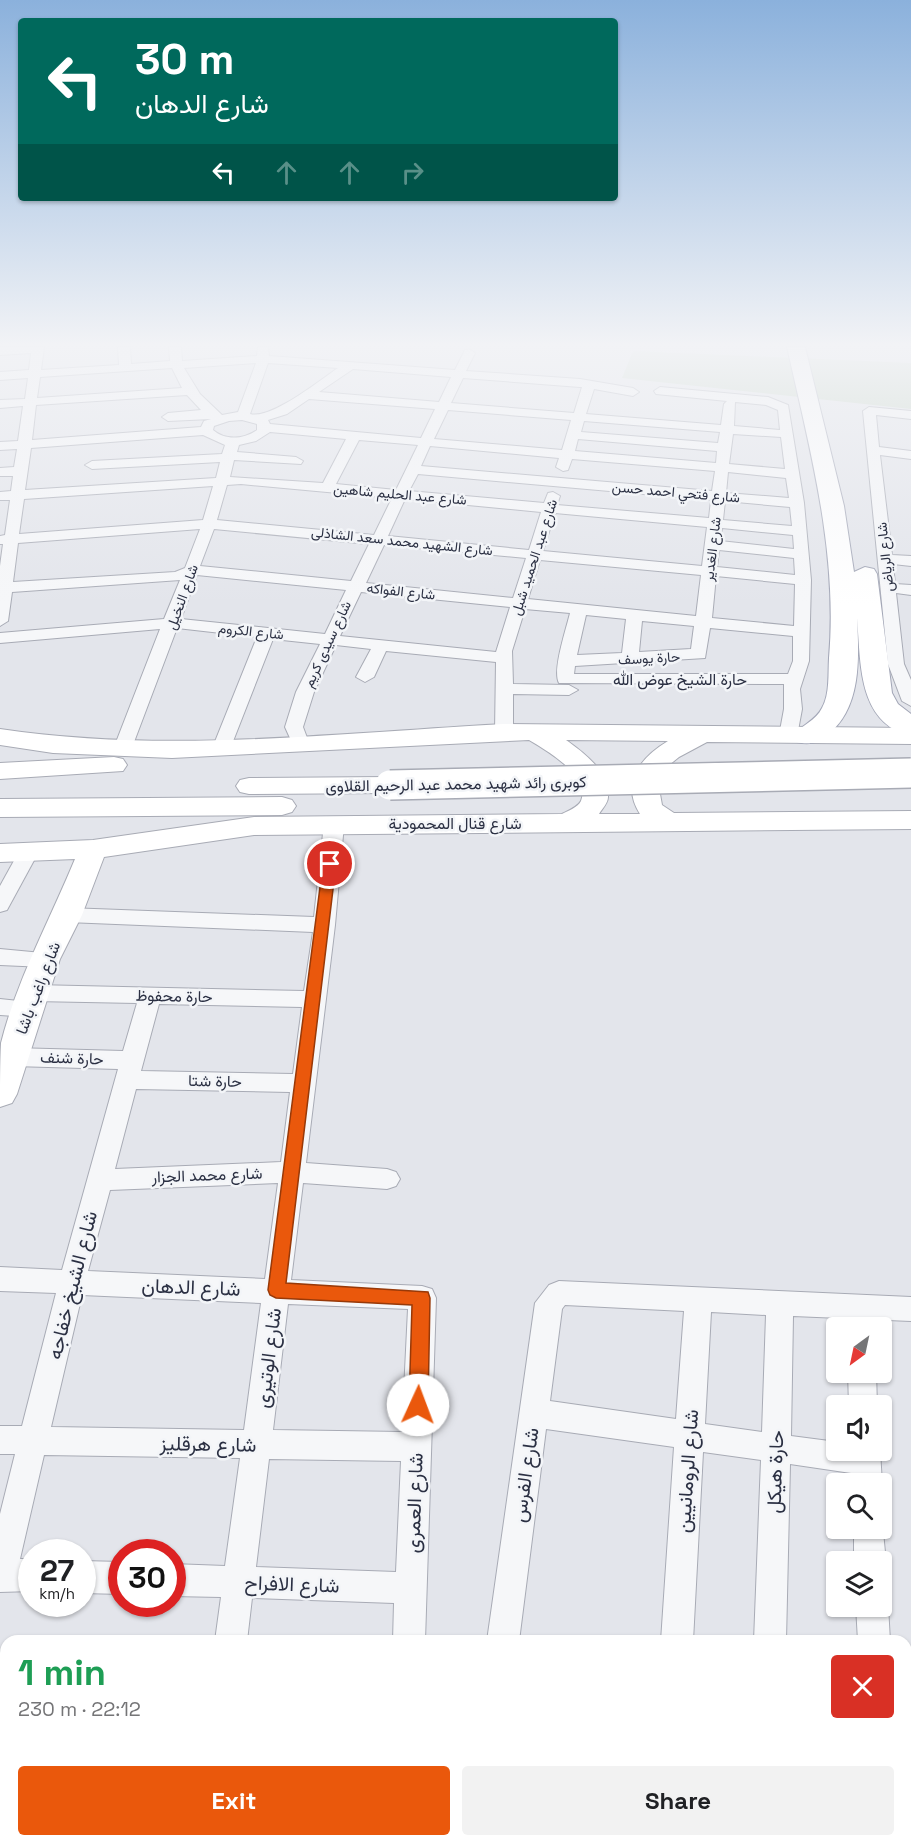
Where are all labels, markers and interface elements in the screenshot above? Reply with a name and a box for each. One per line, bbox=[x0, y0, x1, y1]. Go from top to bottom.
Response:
text: 30 m bbox=[135, 33, 234, 86]
icon: left bbox=[36, 42, 114, 120]
text: شارع الدهان bbox=[135, 86, 269, 121]
icon: left bbox=[207, 156, 240, 189]
icon: ahead bbox=[270, 156, 303, 189]
icon: ahead bbox=[333, 156, 366, 189]
icon: right bbox=[396, 156, 429, 189]
street label: شارع فتحي احمد حسن bbox=[611, 477, 741, 510]
street label: شارع عبد الحليم شاهين bbox=[332, 479, 467, 511]
street label: شارع عبد الحميد شبل bbox=[507, 497, 563, 618]
street label: شارع الغدير bbox=[699, 516, 727, 583]
street label: شارع الرياض bbox=[872, 521, 900, 593]
street label: شارع الشهيد محمد سعد الشاذلى bbox=[310, 523, 494, 561]
street label: شارع النخيل bbox=[162, 562, 204, 633]
street label: شارع الفواكه bbox=[366, 578, 436, 606]
street label: شارع سيدى كريم bbox=[299, 598, 357, 691]
street label: شارع الكروم bbox=[217, 619, 285, 645]
street label: حارة يوسف bbox=[617, 647, 681, 669]
street label: حارة الشيخ عوض الله bbox=[613, 669, 747, 691]
street label: كوبرى رائد شهيد محمد عبد الرحيم القلاوى bbox=[325, 771, 587, 797]
street label: شارع قنال المحمودية bbox=[388, 813, 522, 835]
pin bbox=[304, 838, 355, 889]
icon: arrive bbox=[313, 847, 346, 880]
street label: شارع راغب باشا bbox=[11, 939, 66, 1038]
street label: حارة محفوظ bbox=[135, 985, 213, 1007]
street label: حارة شنف bbox=[40, 1046, 104, 1070]
street label: حارة شتا bbox=[188, 1070, 242, 1092]
street label: شارع محمد الجزار bbox=[150, 1163, 263, 1188]
street label: شارع الشيخ خفاجه bbox=[41, 1208, 104, 1362]
street label: شارع الدهان bbox=[141, 1272, 241, 1303]
street label: شارع الوتيرى bbox=[249, 1307, 288, 1410]
north arrow bbox=[826, 1317, 892, 1383]
map controls bbox=[826, 1317, 892, 1617]
position arrow bbox=[386, 1373, 450, 1437]
button: sound bbox=[826, 1395, 892, 1461]
street label: شارع الرومانيين bbox=[670, 1408, 705, 1534]
street label: شارع الفرس bbox=[505, 1426, 546, 1524]
street label: شارع هرقليز bbox=[158, 1430, 257, 1459]
street label: حارة هيكل bbox=[761, 1430, 789, 1514]
street label: شارع العمرى bbox=[399, 1452, 430, 1554]
button: search bbox=[826, 1473, 892, 1539]
speed limit sign: 30 bbox=[108, 1539, 186, 1617]
text: 27 bbox=[40, 1551, 74, 1590]
button: layers bbox=[826, 1551, 892, 1617]
street label: شارع الافراح bbox=[244, 1569, 340, 1600]
text: km/h bbox=[39, 1584, 75, 1603]
text: 1 min bbox=[18, 1650, 106, 1696]
button: close bbox=[831, 1655, 894, 1718]
text: 230 m · 22:12 bbox=[18, 1696, 141, 1722]
button: Exit bbox=[18, 1766, 450, 1835]
button: Share bbox=[462, 1766, 894, 1835]

